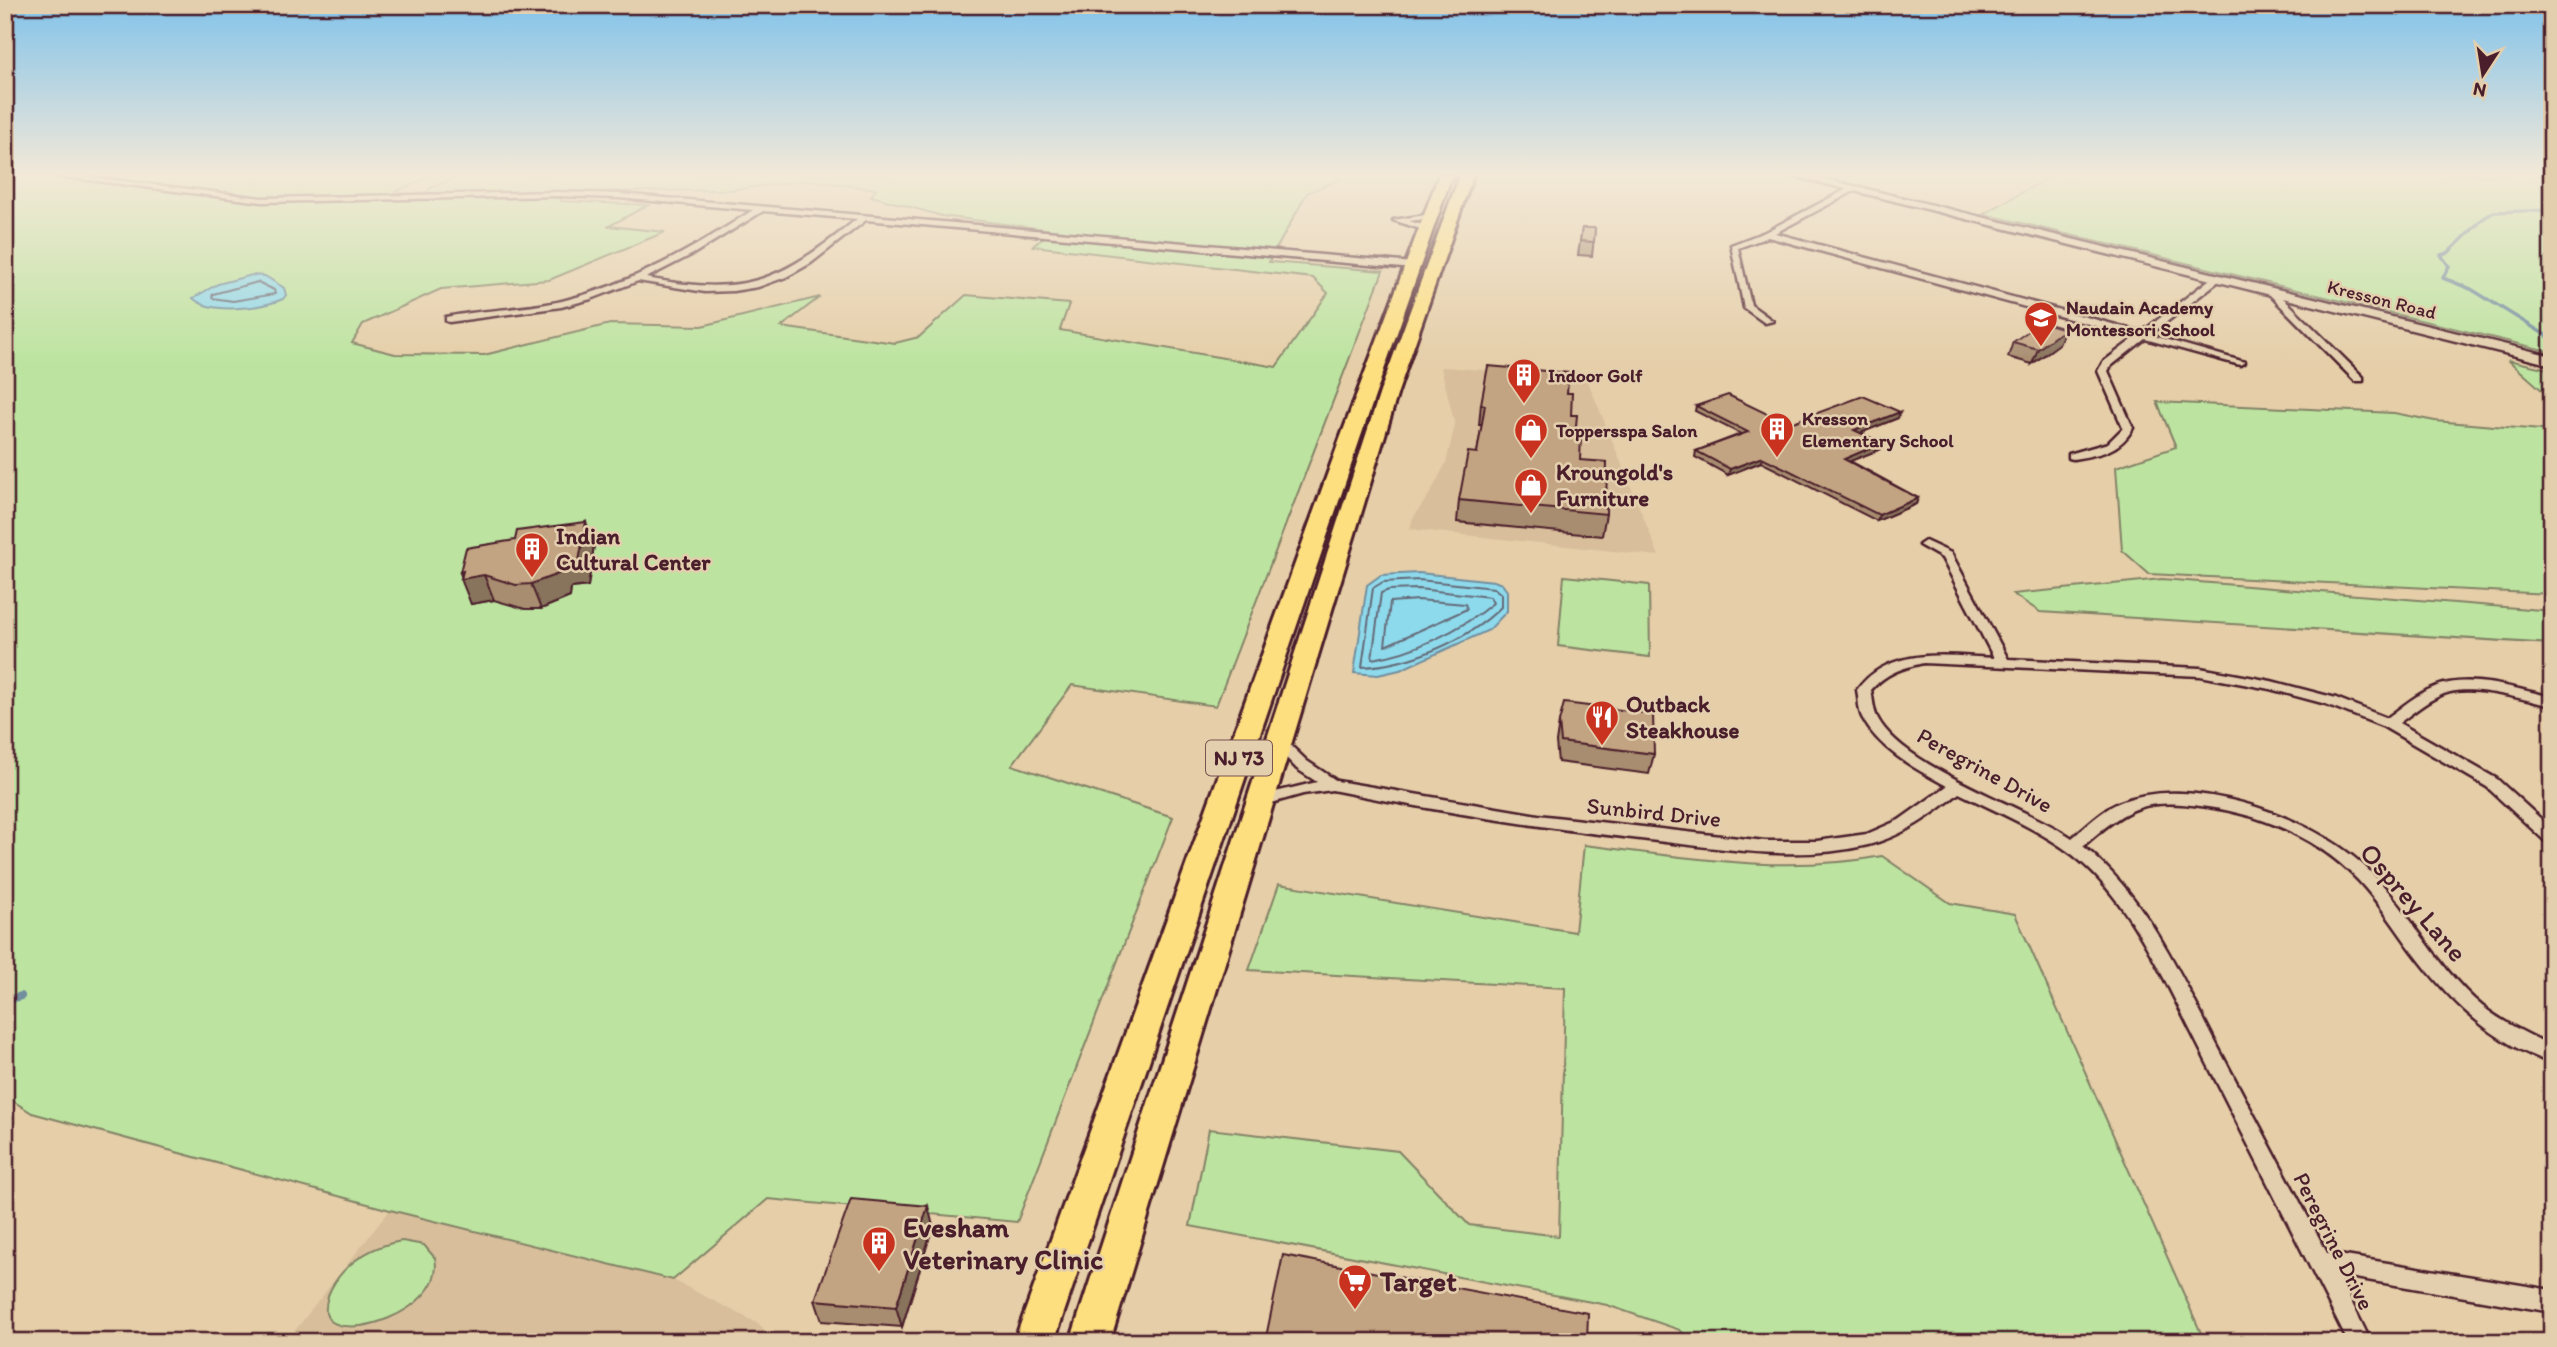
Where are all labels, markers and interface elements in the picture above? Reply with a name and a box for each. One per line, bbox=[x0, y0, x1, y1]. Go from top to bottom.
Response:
north arrow bbox=[2448, 38, 2518, 108]
text: N bbox=[2471, 78, 2488, 103]
street label: Kresson Road bbox=[2325, 275, 2439, 324]
place label: Naudain Academy Montessori School bbox=[2066, 296, 2216, 341]
school or university icon: Naudain Academy Montessori School bbox=[2022, 299, 2060, 348]
building icon: Indoor Golf bbox=[1505, 356, 1543, 405]
place label: Indoor Golf bbox=[1548, 364, 1643, 387]
place label: Kresson Elementary School bbox=[1802, 407, 1954, 452]
building icon: Kresson Elementary School bbox=[1758, 410, 1796, 459]
shop icon: Toppersspa Salon bbox=[1512, 411, 1550, 460]
place label: Toppersspa Salon bbox=[1555, 419, 1698, 442]
place label: Kroungold's Furniture bbox=[1556, 458, 1673, 512]
shop icon: Kroungold's Furniture bbox=[1512, 466, 1550, 515]
place label: Indian Cultural Center bbox=[556, 522, 711, 576]
building icon: Indian Cultural Center bbox=[513, 530, 551, 579]
place label: Outback Steakhouse bbox=[1626, 690, 1739, 744]
restaurant icon: Outback Steakhouse bbox=[1583, 698, 1621, 747]
street label: Peregrine Drive bbox=[1912, 721, 2058, 819]
road number: NJ 73 bbox=[1206, 740, 1272, 776]
street label: Sunbird Drive bbox=[1585, 791, 1723, 833]
street label: Osprey Lane bbox=[2353, 835, 2475, 969]
street label: Peregrine Drive bbox=[2287, 1167, 2381, 1315]
place label: Evesham Veterinary Clinic bbox=[903, 1210, 1103, 1276]
building icon: Evesham Veterinary Clinic bbox=[860, 1224, 898, 1273]
supermarket icon: Target bbox=[1336, 1262, 1374, 1311]
place label: Target bbox=[1379, 1264, 1457, 1298]

